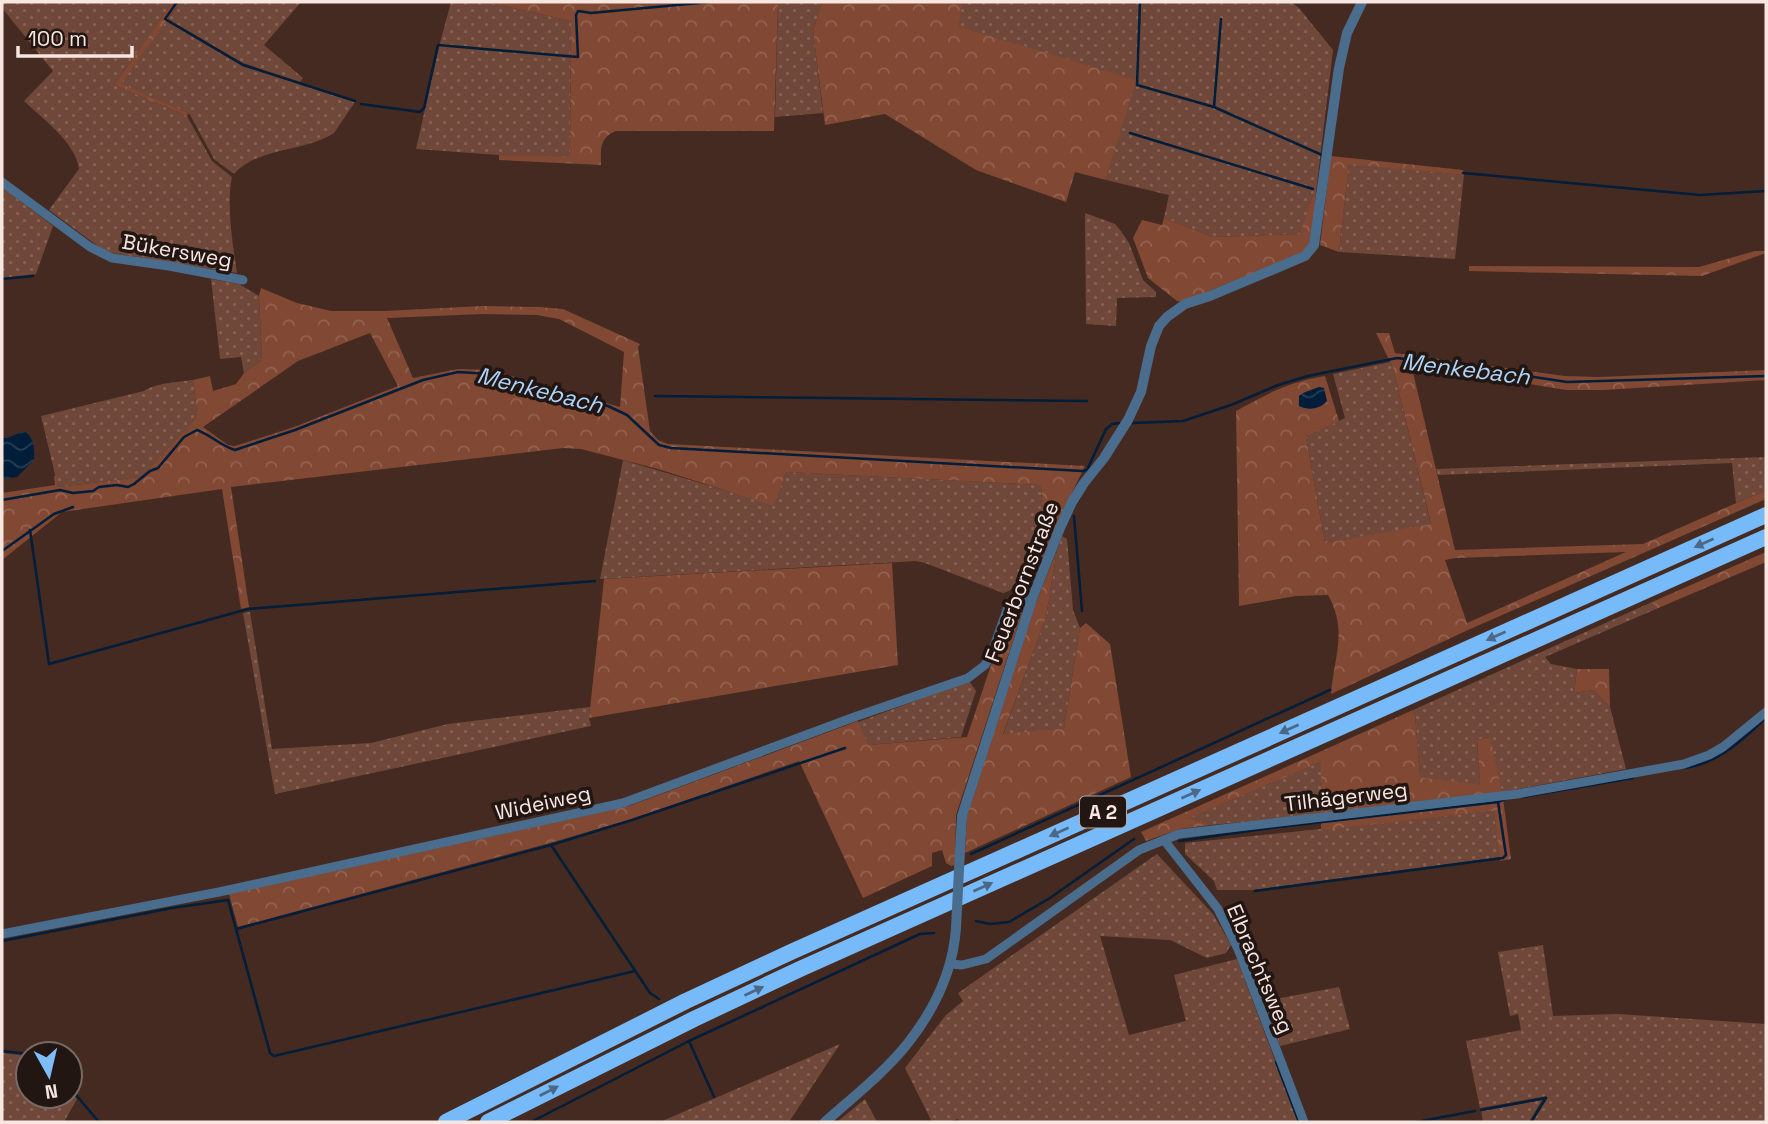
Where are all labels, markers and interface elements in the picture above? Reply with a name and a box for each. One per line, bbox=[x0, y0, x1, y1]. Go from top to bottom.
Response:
scale bar bbox=[18, 14, 131, 58]
text: 100 m bbox=[28, 25, 87, 52]
street label: Bükersweg bbox=[120, 228, 234, 273]
water label: Menkebach bbox=[1400, 346, 1533, 392]
water label: Menkebach bbox=[474, 360, 607, 420]
street label: Feuerbornstraße bbox=[978, 498, 1065, 666]
one-way arrow bbox=[1694, 537, 1714, 549]
one-way arrow bbox=[1486, 630, 1506, 642]
one-way arrow bbox=[1278, 724, 1299, 735]
street label: Tilhägerweg bbox=[1283, 776, 1409, 817]
street label: Wideiweg bbox=[493, 779, 593, 826]
one-way arrow bbox=[1181, 788, 1201, 800]
road number: A 2 bbox=[1080, 796, 1126, 828]
one-way arrow bbox=[1048, 827, 1069, 838]
one-way arrow bbox=[973, 881, 993, 893]
street label: Elbrachtsweg bbox=[1221, 900, 1300, 1038]
one-way arrow bbox=[743, 985, 764, 996]
north arrow bbox=[14, 1040, 84, 1110]
text: N bbox=[43, 1078, 59, 1105]
one-way arrow bbox=[539, 1086, 559, 1097]

